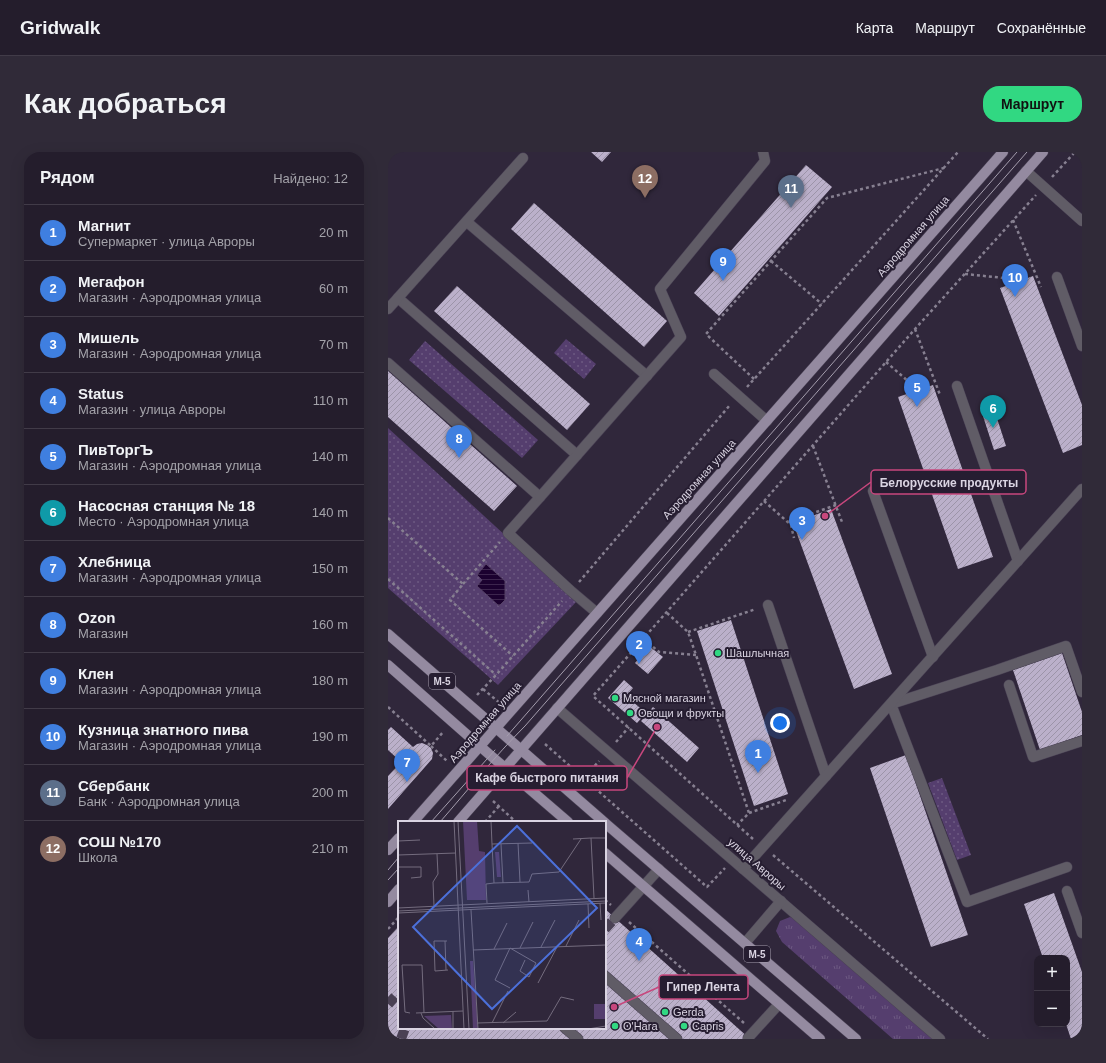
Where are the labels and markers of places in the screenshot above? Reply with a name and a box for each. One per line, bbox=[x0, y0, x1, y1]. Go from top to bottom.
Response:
pin: 12 bbox=[632, 165, 658, 198]
pin: 11 bbox=[778, 175, 804, 208]
pin: 9 bbox=[710, 248, 736, 281]
pin: 10 bbox=[1002, 264, 1028, 297]
pin: 5 bbox=[904, 374, 930, 407]
pin: 6 bbox=[980, 395, 1006, 428]
pin: 8 bbox=[446, 425, 472, 458]
callout: Белорусские продукты bbox=[871, 470, 1026, 494]
pin: 3 bbox=[789, 507, 815, 540]
pin: 2 bbox=[626, 631, 652, 664]
place label: Шашлычная bbox=[726, 647, 789, 659]
marker: Шашлычная bbox=[713, 648, 723, 658]
place label: Мясной магазин bbox=[623, 692, 706, 704]
marker: Мясной магазин bbox=[610, 693, 620, 703]
place label: Овощи и фрукты bbox=[638, 707, 724, 719]
marker: Овощи и фрукты bbox=[625, 708, 635, 718]
pin: 1 bbox=[745, 740, 771, 773]
pin: 7 bbox=[394, 749, 420, 782]
callout: Кафе быстрого питания bbox=[467, 766, 627, 790]
pin: 4 bbox=[626, 928, 652, 961]
callout: Гипер Лента bbox=[659, 975, 748, 999]
place label: Gerda bbox=[673, 1006, 704, 1018]
marker: Gerda bbox=[660, 1007, 670, 1017]
place label: O'Hara bbox=[623, 1020, 658, 1032]
place label: Capris bbox=[692, 1020, 724, 1032]
marker: O'Hara bbox=[610, 1021, 620, 1031]
marker: Capris bbox=[679, 1021, 689, 1031]

